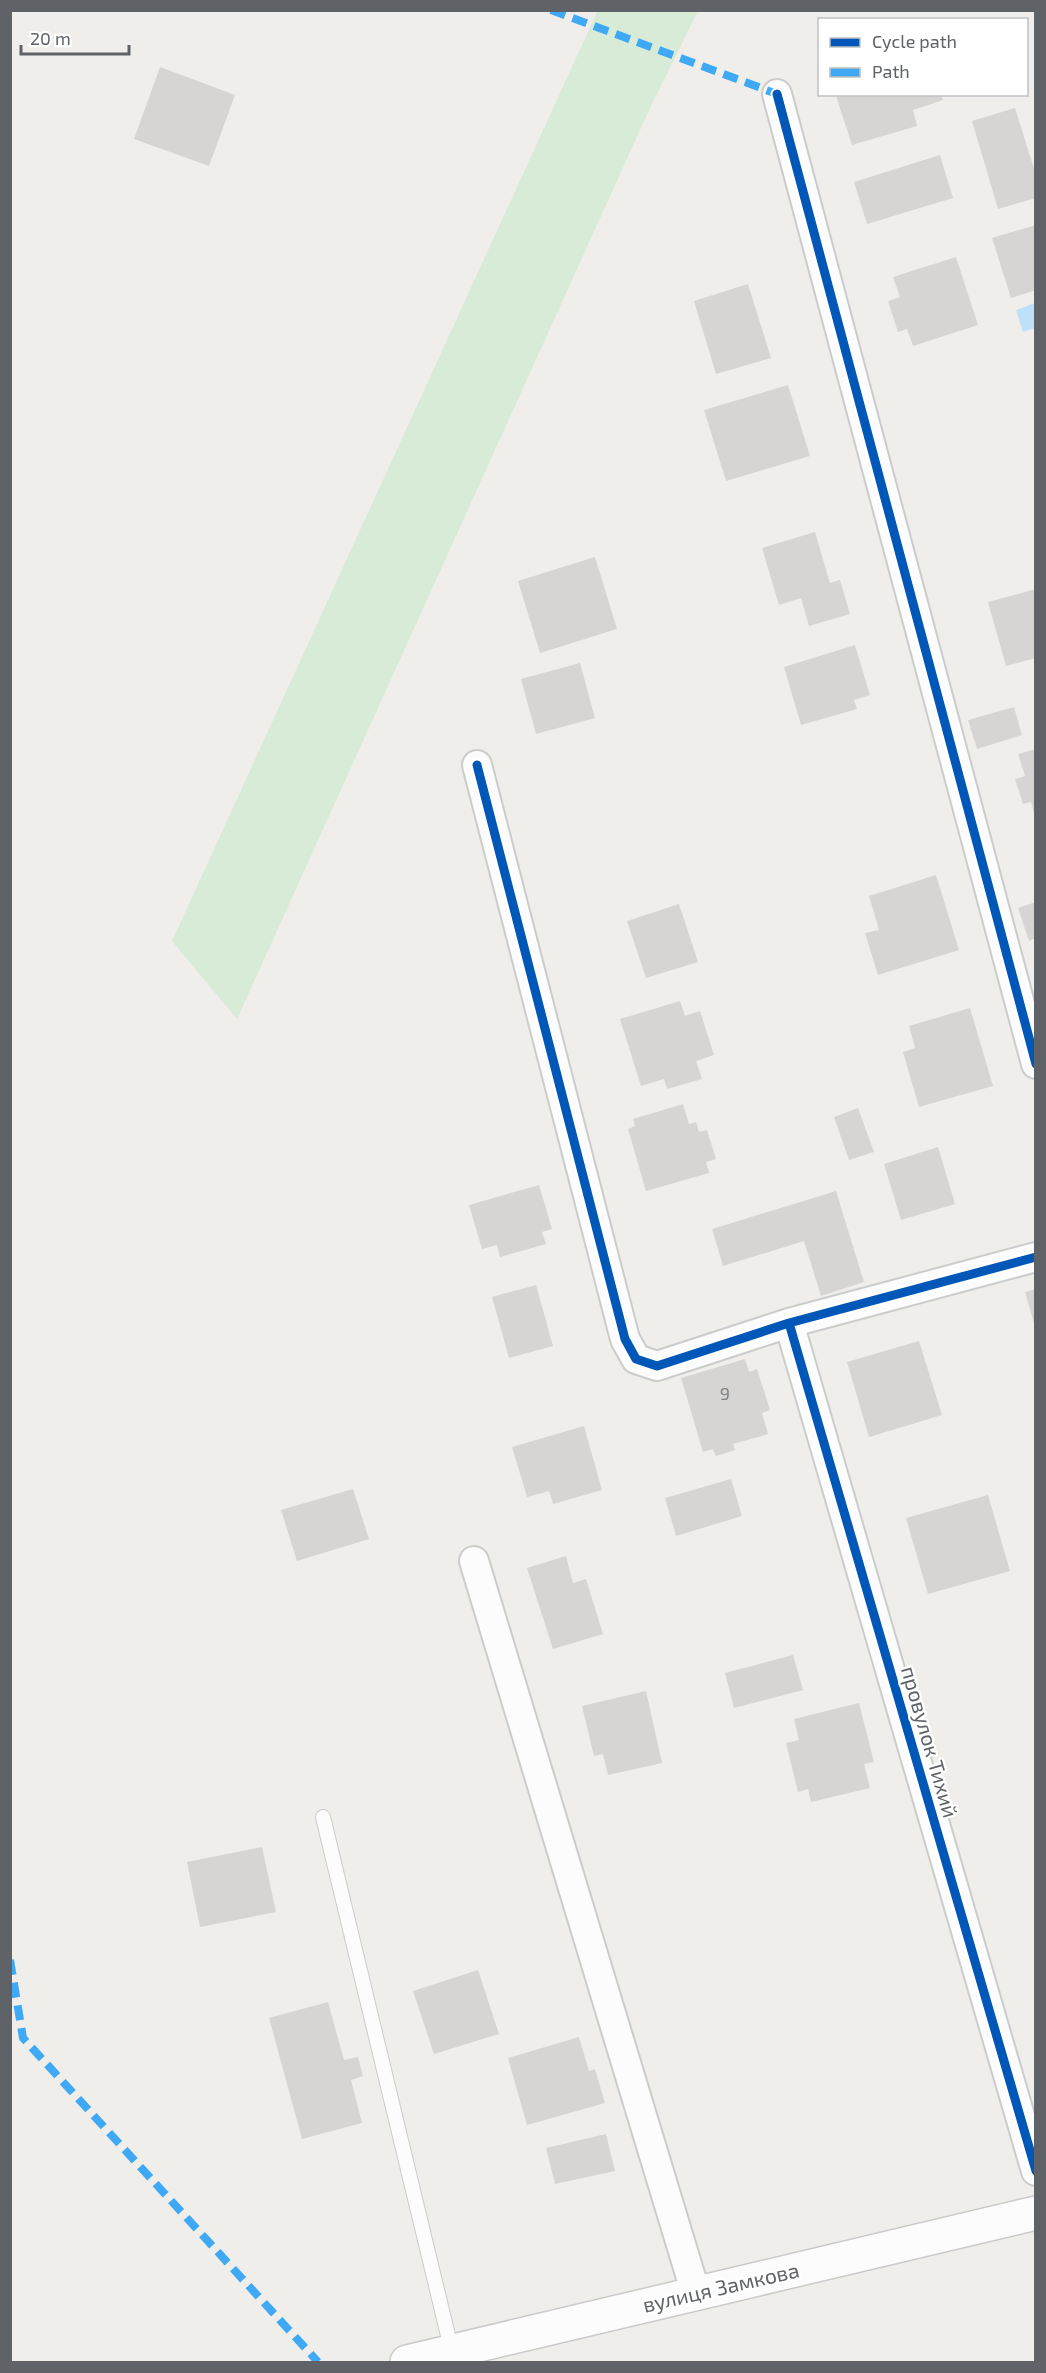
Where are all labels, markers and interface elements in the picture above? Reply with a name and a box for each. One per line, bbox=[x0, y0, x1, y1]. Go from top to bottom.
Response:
scale bar bbox=[21, 18, 129, 56]
legend bbox=[818, 18, 1028, 96]
text: 20 m bbox=[30, 27, 71, 49]
text: Cycle path bbox=[872, 30, 957, 52]
text: Path bbox=[872, 60, 910, 82]
house number: 9 bbox=[720, 1382, 730, 1404]
street label: провулок Тихий bbox=[896, 1663, 964, 1821]
street label: вулиця Замкова bbox=[640, 2256, 802, 2318]

